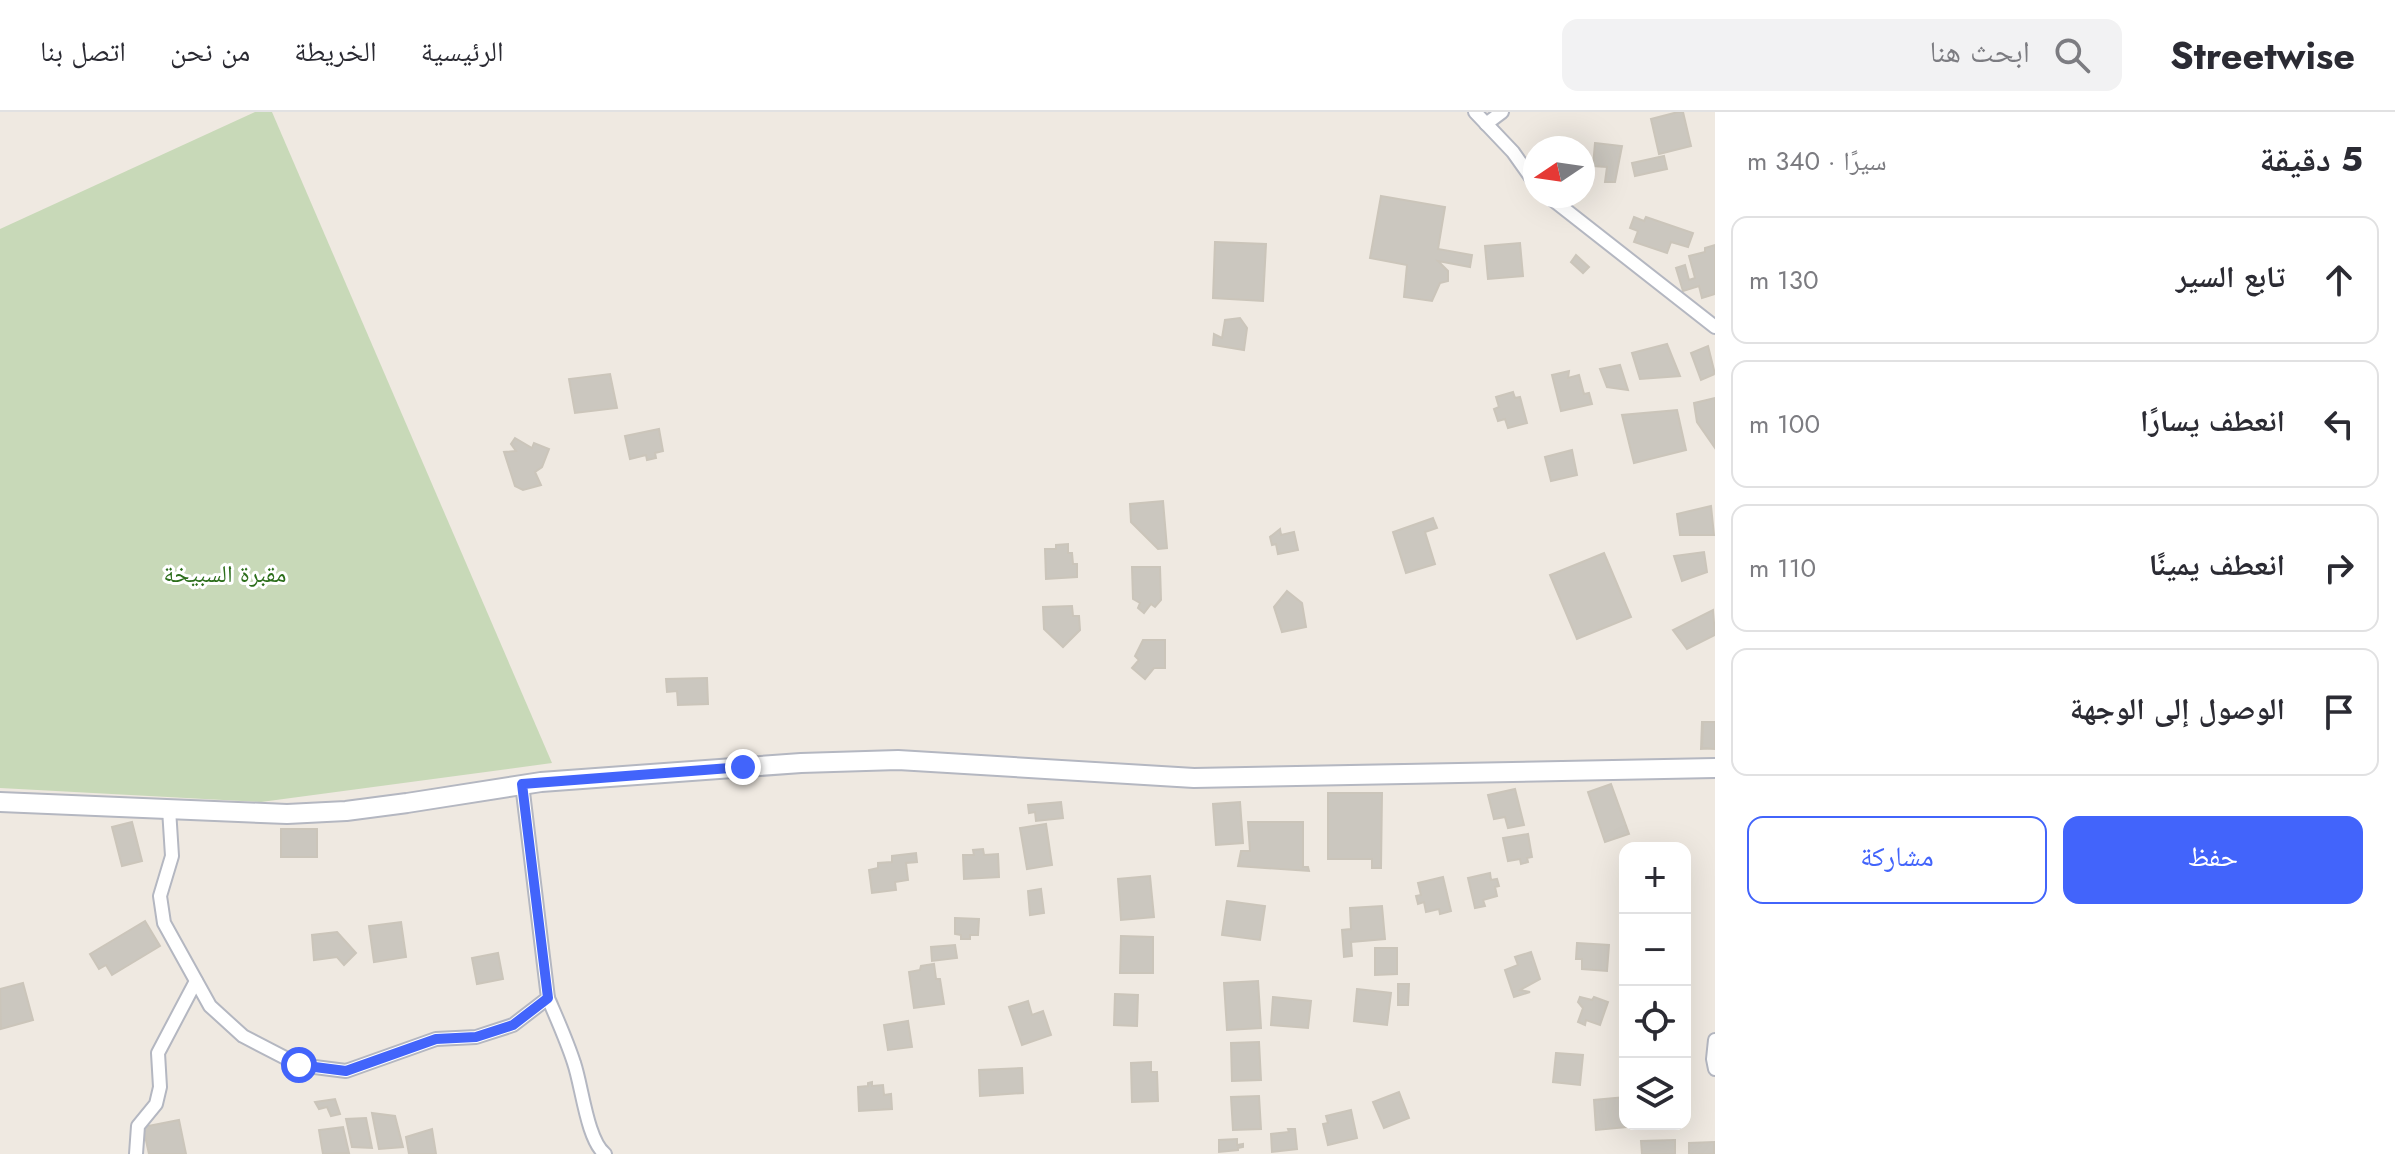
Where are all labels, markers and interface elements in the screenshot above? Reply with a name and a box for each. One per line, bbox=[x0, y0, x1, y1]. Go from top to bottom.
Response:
search box bbox=[1562, 19, 2122, 91]
text: Streetwise bbox=[2170, 28, 2355, 83]
text: ابحث هنا bbox=[1929, 30, 2030, 73]
text: اتصل بنا bbox=[40, 31, 126, 72]
text: من نحن bbox=[170, 31, 250, 72]
text: الخريطة bbox=[294, 31, 377, 72]
text: الرئيسية bbox=[421, 31, 504, 72]
icon: search bbox=[2050, 33, 2094, 77]
text: 5 دقيقة bbox=[2259, 135, 2363, 184]
north arrow bbox=[1523, 136, 1595, 208]
text: سيرًا · 340 m bbox=[1747, 142, 1887, 180]
text: تابع السير bbox=[2176, 255, 2285, 298]
icon: ahead bbox=[2317, 258, 2361, 302]
text: 130 m bbox=[1749, 261, 1819, 299]
text: انعطف يسارًا bbox=[2140, 399, 2285, 442]
icon: left bbox=[2317, 402, 2361, 446]
text: 100 m bbox=[1749, 405, 1820, 443]
text: انعطف يمينًا bbox=[2149, 543, 2285, 586]
icon: right bbox=[2317, 546, 2361, 590]
text: 110 m bbox=[1749, 549, 1816, 587]
park label: مقبرة السبيخة bbox=[163, 556, 287, 591]
text: الوصول إلى الوجهة bbox=[2070, 687, 2285, 730]
icon: arrive bbox=[2317, 690, 2361, 734]
route end bbox=[725, 749, 761, 785]
button: مشاركة bbox=[1747, 816, 2047, 904]
button: حفظ bbox=[2063, 816, 2363, 904]
map controls bbox=[1619, 842, 1691, 1130]
button: + bbox=[1619, 842, 1691, 914]
button: − bbox=[1619, 914, 1691, 986]
button: locate bbox=[1619, 986, 1691, 1058]
route start bbox=[281, 1047, 317, 1083]
button: layers bbox=[1619, 1058, 1691, 1130]

